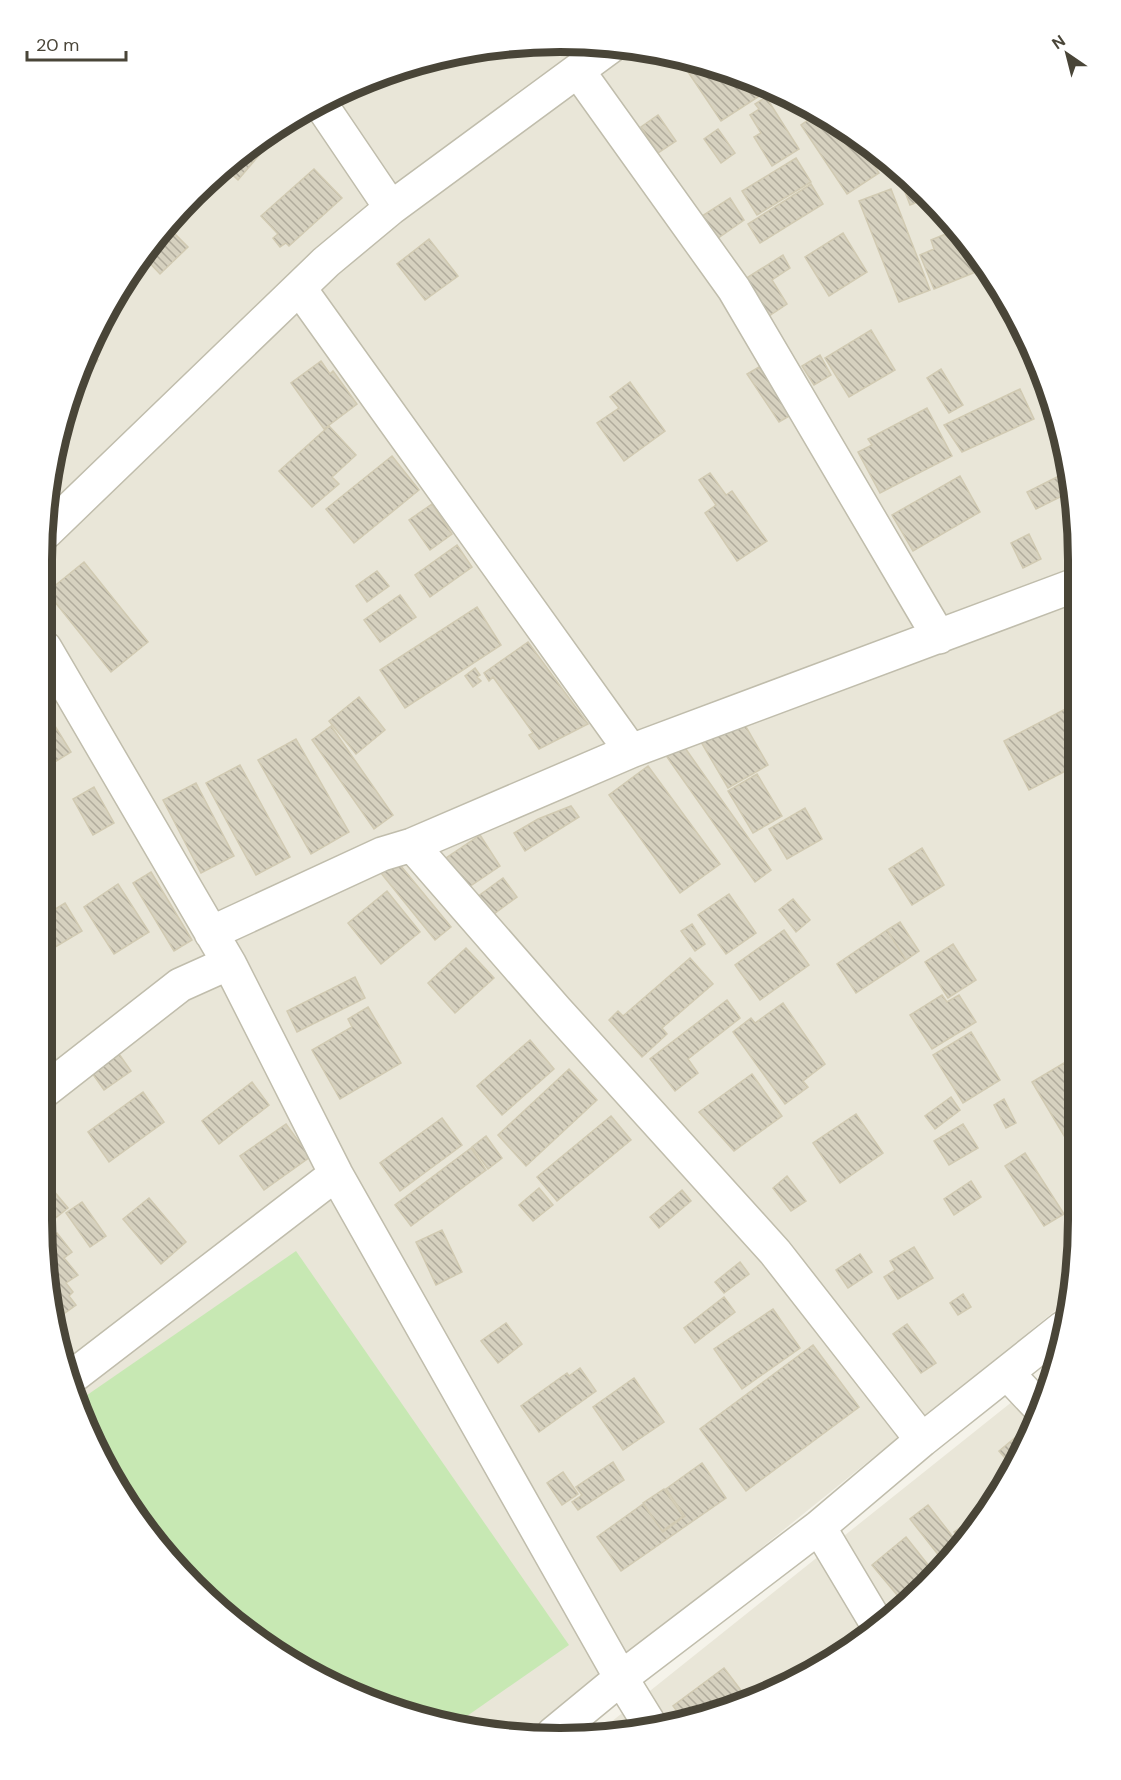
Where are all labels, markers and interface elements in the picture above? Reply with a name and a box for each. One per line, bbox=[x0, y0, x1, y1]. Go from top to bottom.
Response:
scale bar bbox=[27, 24, 126, 62]
north arrow bbox=[1037, 24, 1097, 84]
text: N bbox=[1048, 30, 1069, 54]
text: 20 m bbox=[36, 33, 79, 57]

